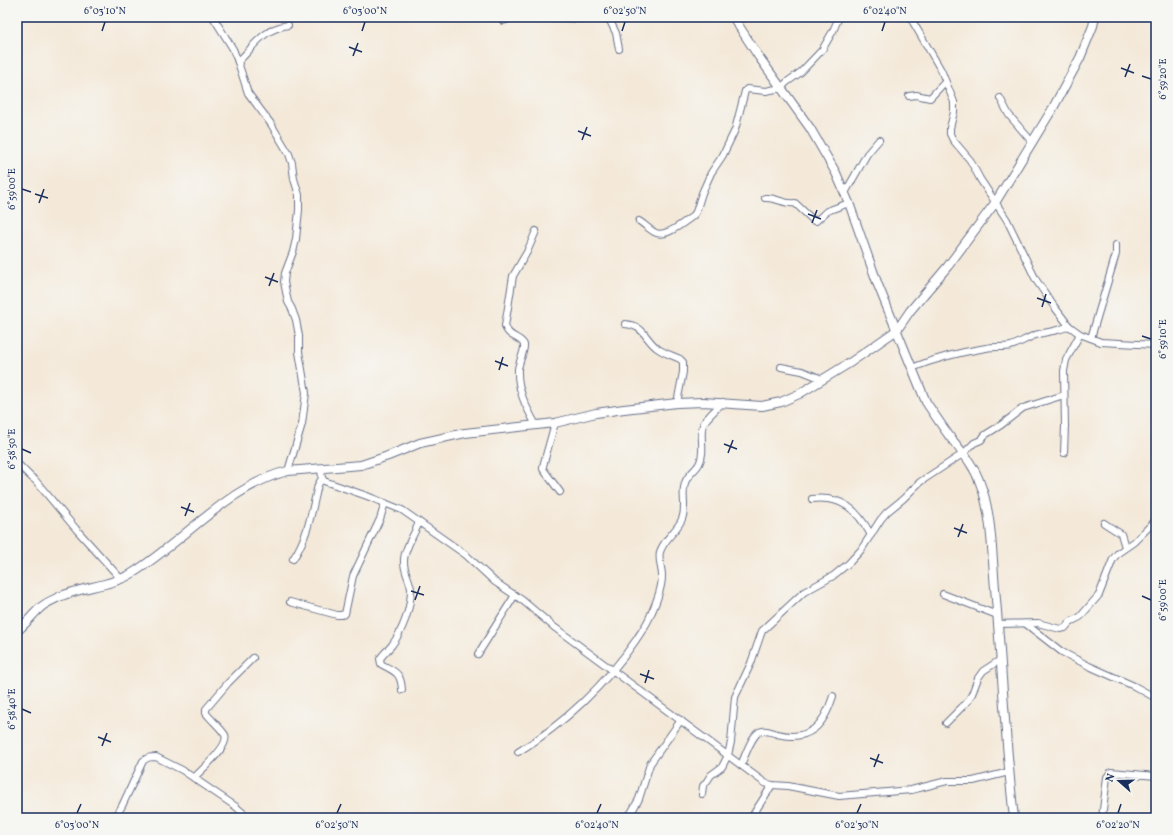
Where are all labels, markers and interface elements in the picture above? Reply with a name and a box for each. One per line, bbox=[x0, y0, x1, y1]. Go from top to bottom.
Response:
text: 6°03'10"N bbox=[84, 4, 127, 18]
text: 6°03'00"N bbox=[343, 4, 388, 18]
text: 6°02'50"N bbox=[603, 4, 647, 18]
text: 6°02'40"N bbox=[863, 4, 907, 18]
text: 6°59'20"E bbox=[1156, 59, 1170, 99]
text: 6°59'00"E bbox=[5, 168, 19, 210]
text: 6°59'10"E bbox=[1156, 319, 1170, 359]
text: 6°58'50"E bbox=[5, 429, 19, 469]
text: 6°59'00"E bbox=[1156, 579, 1170, 621]
text: 6°58'40"E bbox=[5, 689, 19, 729]
north arrow bbox=[1099, 761, 1139, 801]
text: N bbox=[1103, 772, 1119, 784]
text: 6°03'00"N bbox=[55, 818, 100, 832]
text: 6°02'50"N bbox=[315, 818, 359, 832]
text: 6°02'40"N bbox=[575, 818, 619, 832]
text: 6°02'30"N bbox=[835, 818, 879, 832]
text: 6°02'20"N bbox=[1096, 818, 1140, 832]

